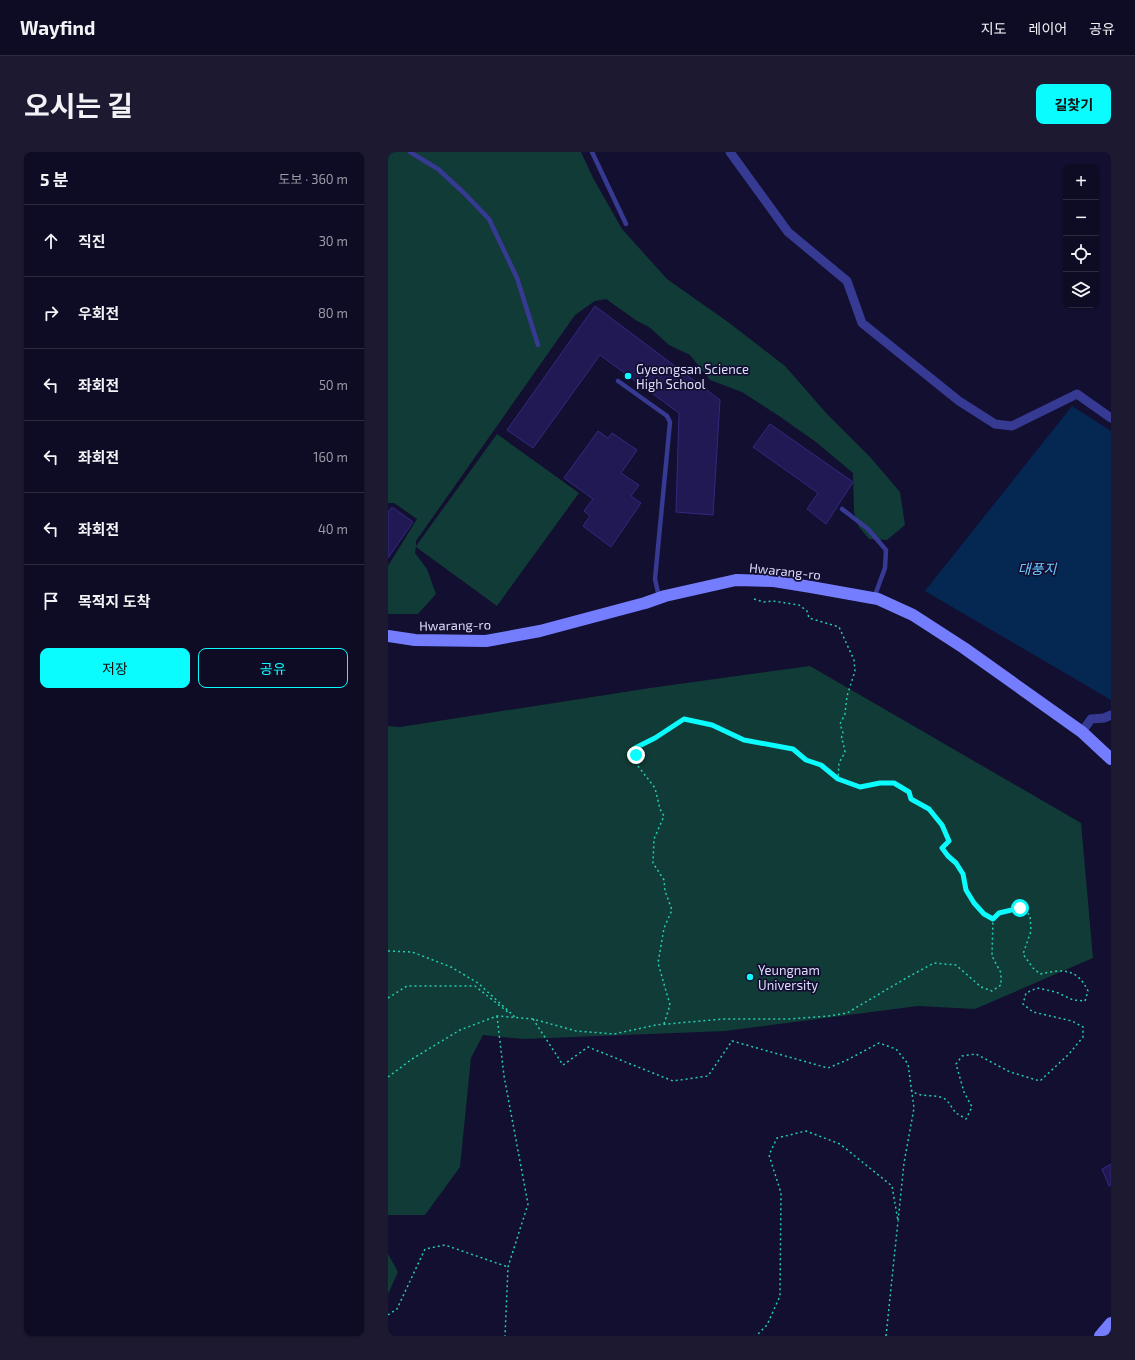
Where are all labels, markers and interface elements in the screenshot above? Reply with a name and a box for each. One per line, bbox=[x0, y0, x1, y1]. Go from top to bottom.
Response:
text: Wayfind bbox=[20, 16, 95, 39]
text: 지도 bbox=[981, 20, 1007, 37]
text: 레이어 bbox=[1029, 20, 1067, 37]
text: 공유 bbox=[1089, 20, 1115, 37]
button: 길찾기 bbox=[1036, 84, 1111, 124]
text: 오시는 길 bbox=[24, 88, 133, 122]
map controls bbox=[1063, 164, 1099, 308]
button: + bbox=[1063, 164, 1099, 200]
text: 5 분 bbox=[40, 169, 69, 189]
text: 도보 · 360 m bbox=[278, 171, 348, 187]
button: − bbox=[1063, 200, 1099, 236]
icon: ahead bbox=[40, 230, 62, 252]
text: 직진 bbox=[78, 232, 106, 250]
text: 30 m bbox=[319, 233, 348, 249]
button: locate bbox=[1063, 236, 1099, 272]
button: layers bbox=[1063, 272, 1099, 308]
icon: right bbox=[40, 302, 62, 324]
text: 우회전 bbox=[78, 304, 119, 322]
text: 80 m bbox=[318, 305, 348, 321]
place label: Gyeongsan Science High School bbox=[636, 361, 749, 392]
marker: Gyeongsan Science High School bbox=[623, 371, 633, 381]
icon: left bbox=[40, 374, 62, 396]
text: 좌회전 bbox=[78, 376, 119, 394]
text: 50 m bbox=[319, 377, 348, 393]
icon: left bbox=[40, 446, 62, 468]
text: 좌회전 bbox=[78, 448, 119, 466]
text: 160 m bbox=[313, 449, 348, 465]
icon: left bbox=[40, 518, 62, 540]
text: 좌회전 bbox=[78, 520, 119, 538]
text: 40 m bbox=[318, 521, 348, 537]
street label: Hwarang-ro bbox=[748, 559, 822, 583]
water label: 대풍지 bbox=[1018, 560, 1057, 577]
icon: arrive bbox=[40, 590, 62, 612]
text: 목적지 도착 bbox=[78, 592, 150, 610]
street label: Hwarang-ro bbox=[419, 616, 491, 634]
button: 저장 bbox=[40, 648, 190, 688]
button: 공유 bbox=[198, 648, 348, 688]
route end bbox=[627, 746, 645, 764]
route start bbox=[1011, 899, 1029, 917]
place label: Yeungnam University bbox=[758, 962, 820, 993]
marker: Yeungnam University bbox=[745, 972, 755, 982]

